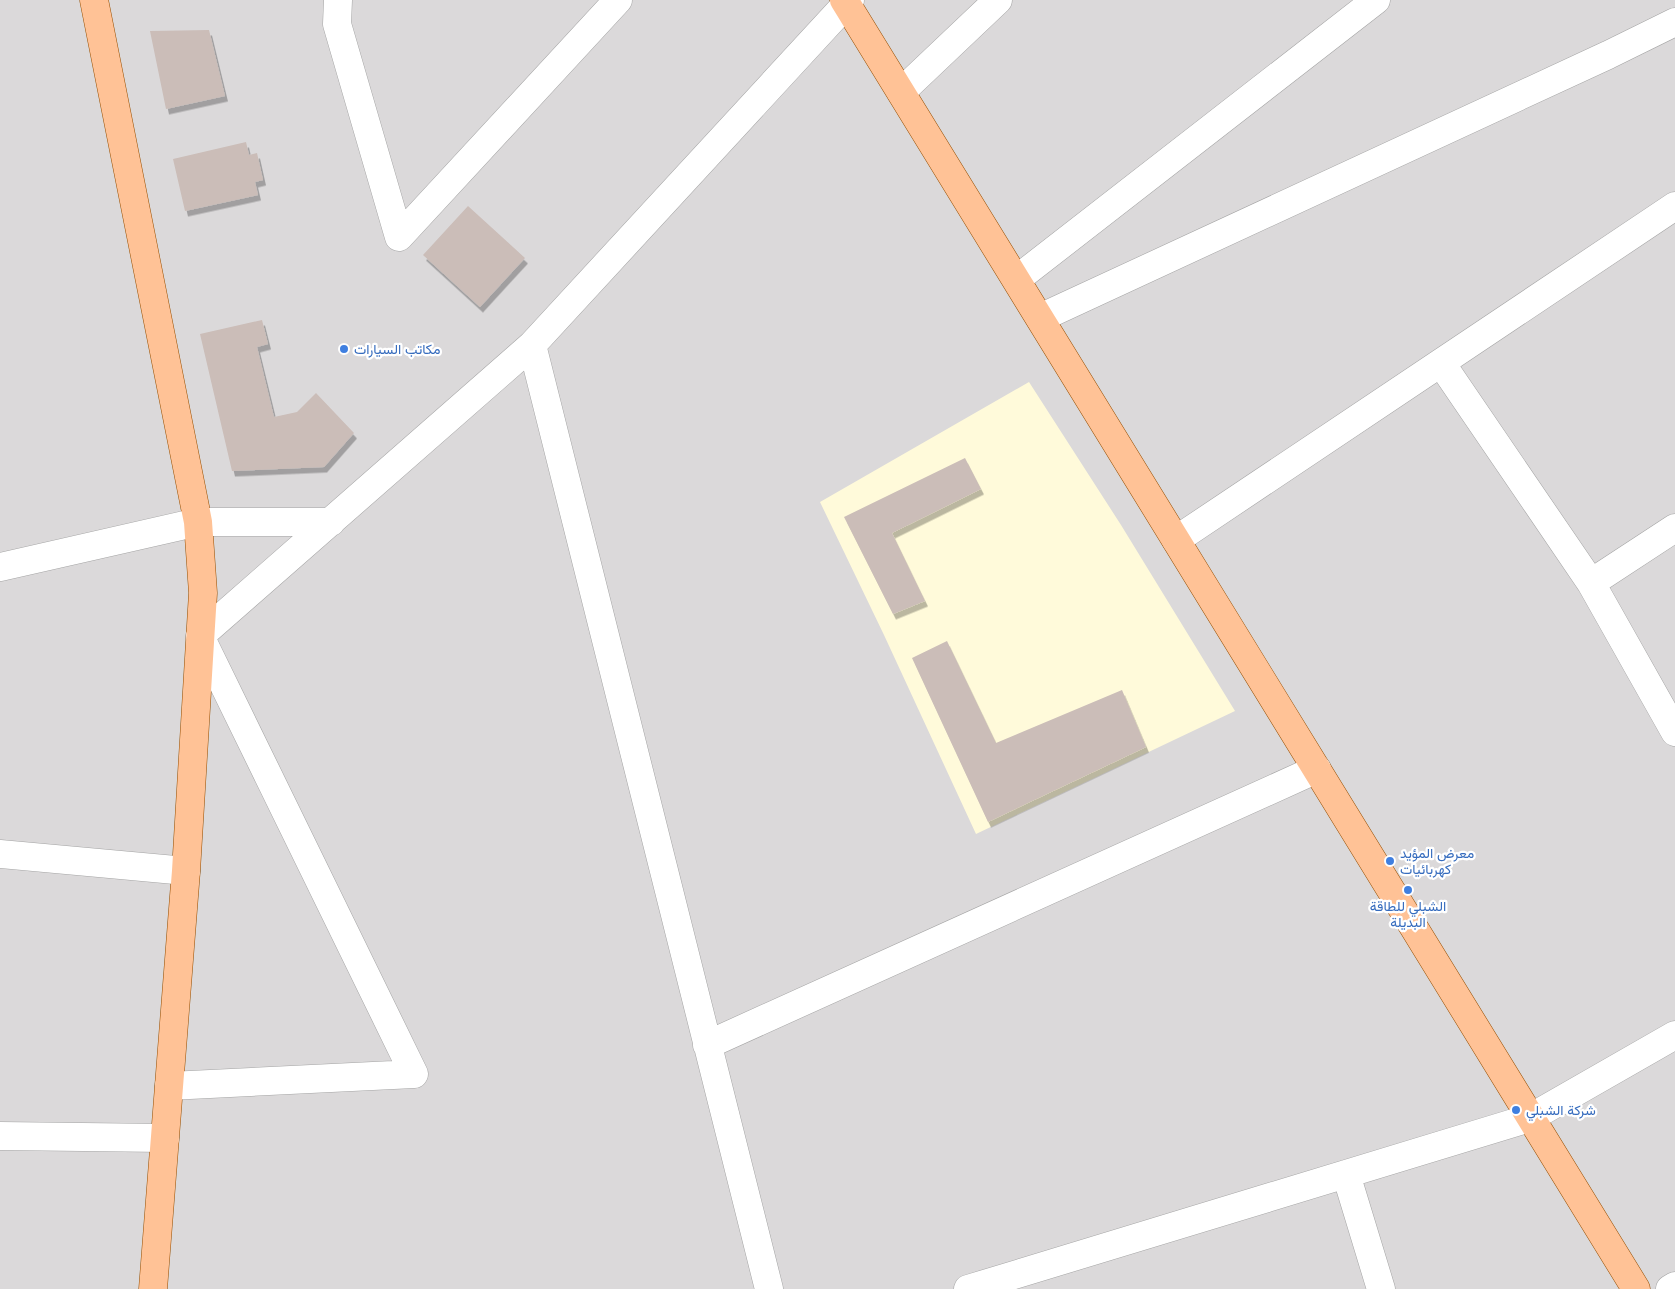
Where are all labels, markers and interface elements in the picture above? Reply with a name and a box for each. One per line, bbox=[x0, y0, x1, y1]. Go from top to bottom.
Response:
place label: مكاتب السيارات bbox=[354, 341, 440, 358]
marker: مكاتب السيارات bbox=[338, 343, 350, 355]
place label: معرض المؤيد كهربائيات bbox=[1400, 845, 1474, 878]
marker: معرض المؤيد كهربائيات bbox=[1384, 855, 1396, 867]
marker: الشبلي للطاقة البديلة bbox=[1402, 884, 1414, 896]
place label: الشبلي للطاقة البديلة bbox=[1370, 898, 1446, 931]
place label: شركة الشبلي bbox=[1526, 1102, 1596, 1122]
marker: شركة الشبلي bbox=[1510, 1104, 1522, 1116]

